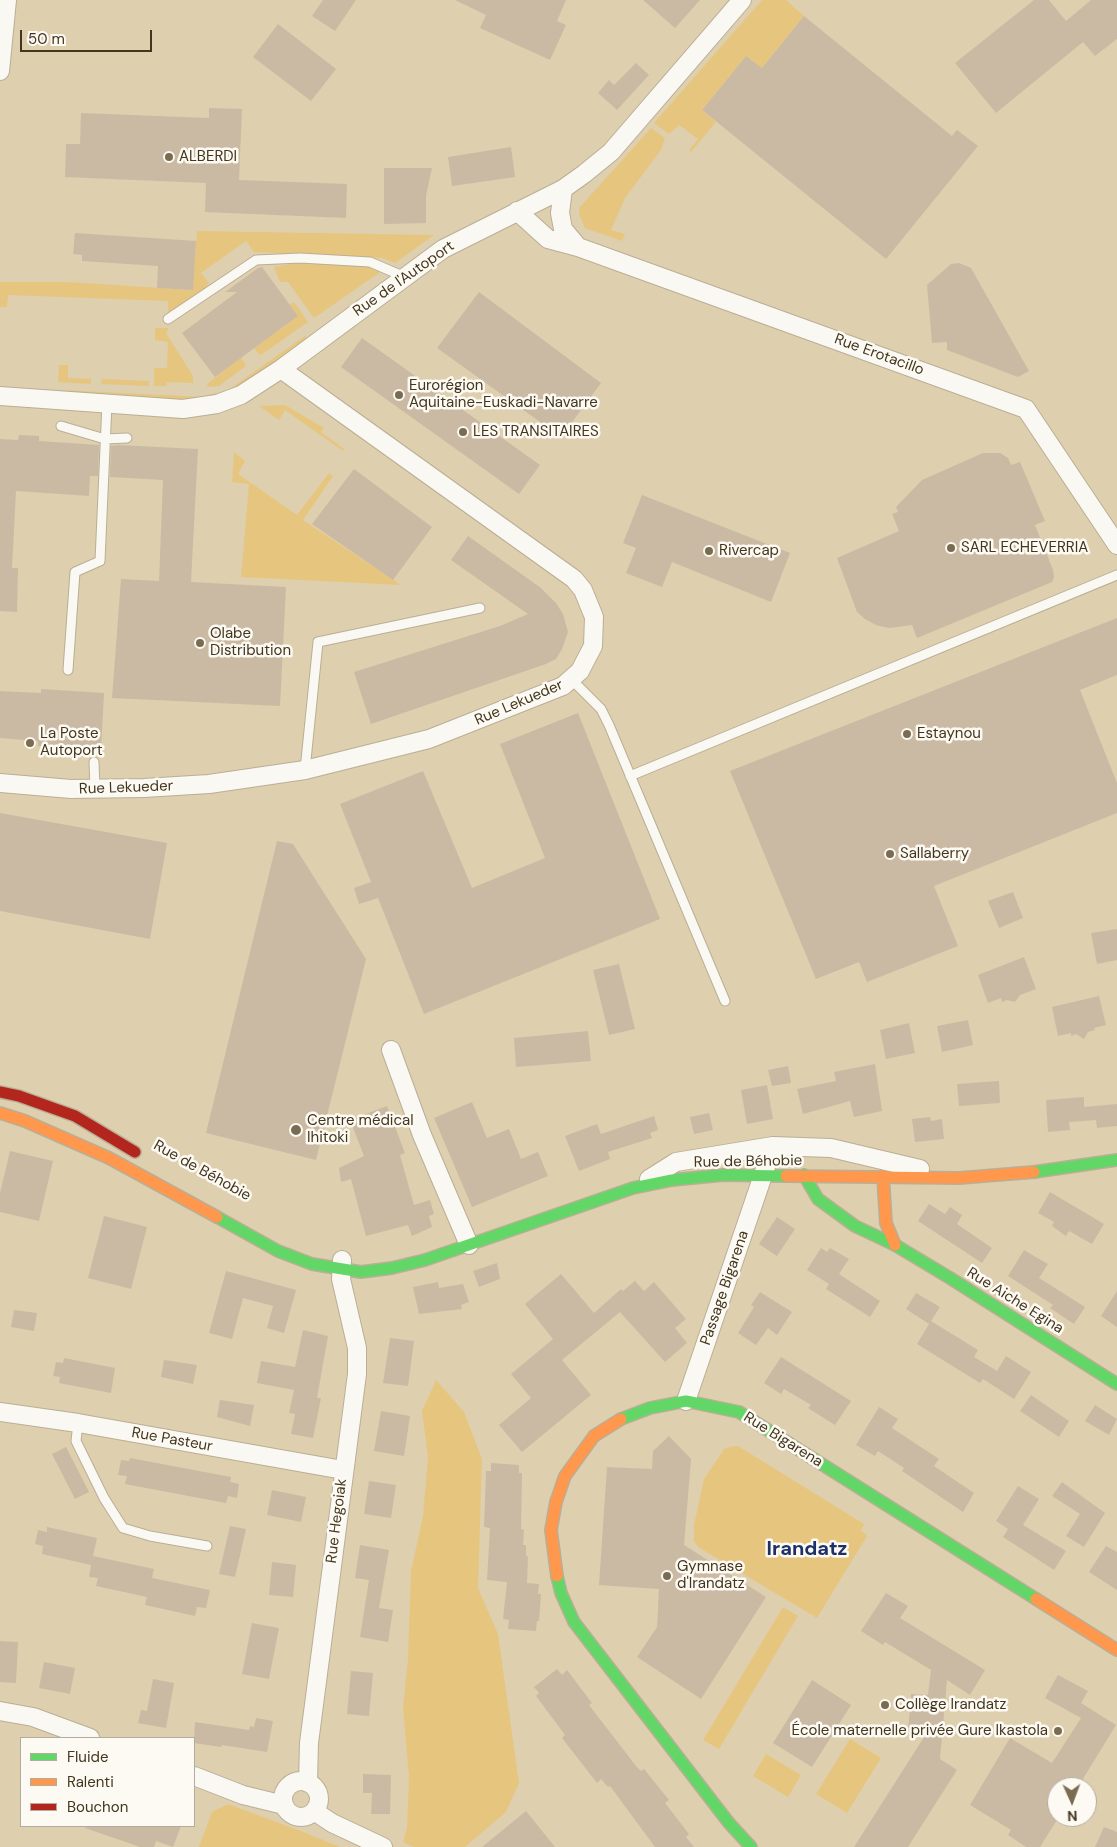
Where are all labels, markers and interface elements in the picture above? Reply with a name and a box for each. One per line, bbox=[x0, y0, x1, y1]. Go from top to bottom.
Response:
scale bar bbox=[22, 20, 155, 52]
text: 50 m bbox=[28, 29, 65, 49]
place label: ALBERDI bbox=[179, 148, 237, 166]
marker: ALBERDI bbox=[163, 151, 175, 163]
street label: Rue de l'Autoport bbox=[350, 237, 458, 321]
street label: Rue Erotacillo bbox=[832, 330, 926, 380]
place label: Eurorégion Aquitaine-Euskadi-Navarre bbox=[409, 377, 598, 412]
marker: Eurorégion Aquitaine-Euskadi-Navarre bbox=[393, 389, 405, 401]
place label: LES TRANSITAIRES bbox=[473, 423, 599, 441]
marker: LES TRANSITAIRES bbox=[457, 426, 469, 438]
place label: SARL ECHEVERRIA bbox=[961, 539, 1088, 557]
place label: Rivercap bbox=[719, 542, 779, 560]
marker: SARL ECHEVERRIA bbox=[945, 542, 957, 554]
marker: Rivercap bbox=[703, 545, 715, 557]
place label: Olabe Distribution bbox=[210, 625, 291, 660]
marker: Olabe Distribution bbox=[194, 637, 206, 649]
street label: Rue Lekueder bbox=[472, 676, 566, 730]
place label: La Poste Autoport bbox=[40, 725, 103, 760]
place label: Estaynou bbox=[917, 725, 981, 743]
marker: Estaynou bbox=[901, 728, 913, 740]
marker: La Poste Autoport bbox=[24, 737, 36, 749]
street label: Rue Lekueder bbox=[79, 777, 173, 799]
place label: Sallaberry bbox=[900, 845, 969, 863]
marker: Sallaberry bbox=[884, 848, 896, 860]
place label: Centre médical Ihitoki bbox=[307, 1112, 414, 1147]
marker: Centre médical Ihitoki bbox=[289, 1123, 303, 1137]
street label: Rue de Béhobie bbox=[150, 1137, 254, 1205]
street label: Rue de Béhobie bbox=[694, 1152, 802, 1172]
street label: Passage Bigarena bbox=[697, 1228, 753, 1348]
street label: Rue Aiche Egina bbox=[963, 1264, 1067, 1338]
street label: Rue Bigarena bbox=[740, 1409, 826, 1471]
street label: Rue Pasteur bbox=[130, 1424, 214, 1456]
street label: Rue Hegoiak bbox=[323, 1478, 351, 1564]
district label: Irandatz bbox=[767, 1538, 847, 1562]
place label: Gymnase d'Irandatz bbox=[677, 1558, 745, 1593]
marker: Gymnase d'Irandatz bbox=[661, 1570, 673, 1582]
place label: Collège Irandatz bbox=[895, 1696, 1006, 1714]
marker: Collège Irandatz bbox=[879, 1699, 891, 1711]
place label: École maternelle privée Gure Ikastola bbox=[792, 1722, 1048, 1740]
marker: École maternelle privée Gure Ikastola bbox=[1052, 1725, 1064, 1737]
legend bbox=[20, 1737, 195, 1827]
text: Fluide bbox=[67, 1747, 109, 1767]
text: Ralenti bbox=[67, 1772, 114, 1792]
north arrow bbox=[1047, 1777, 1097, 1827]
text: Bouchon bbox=[67, 1797, 128, 1817]
text: N bbox=[1067, 1807, 1078, 1825]

